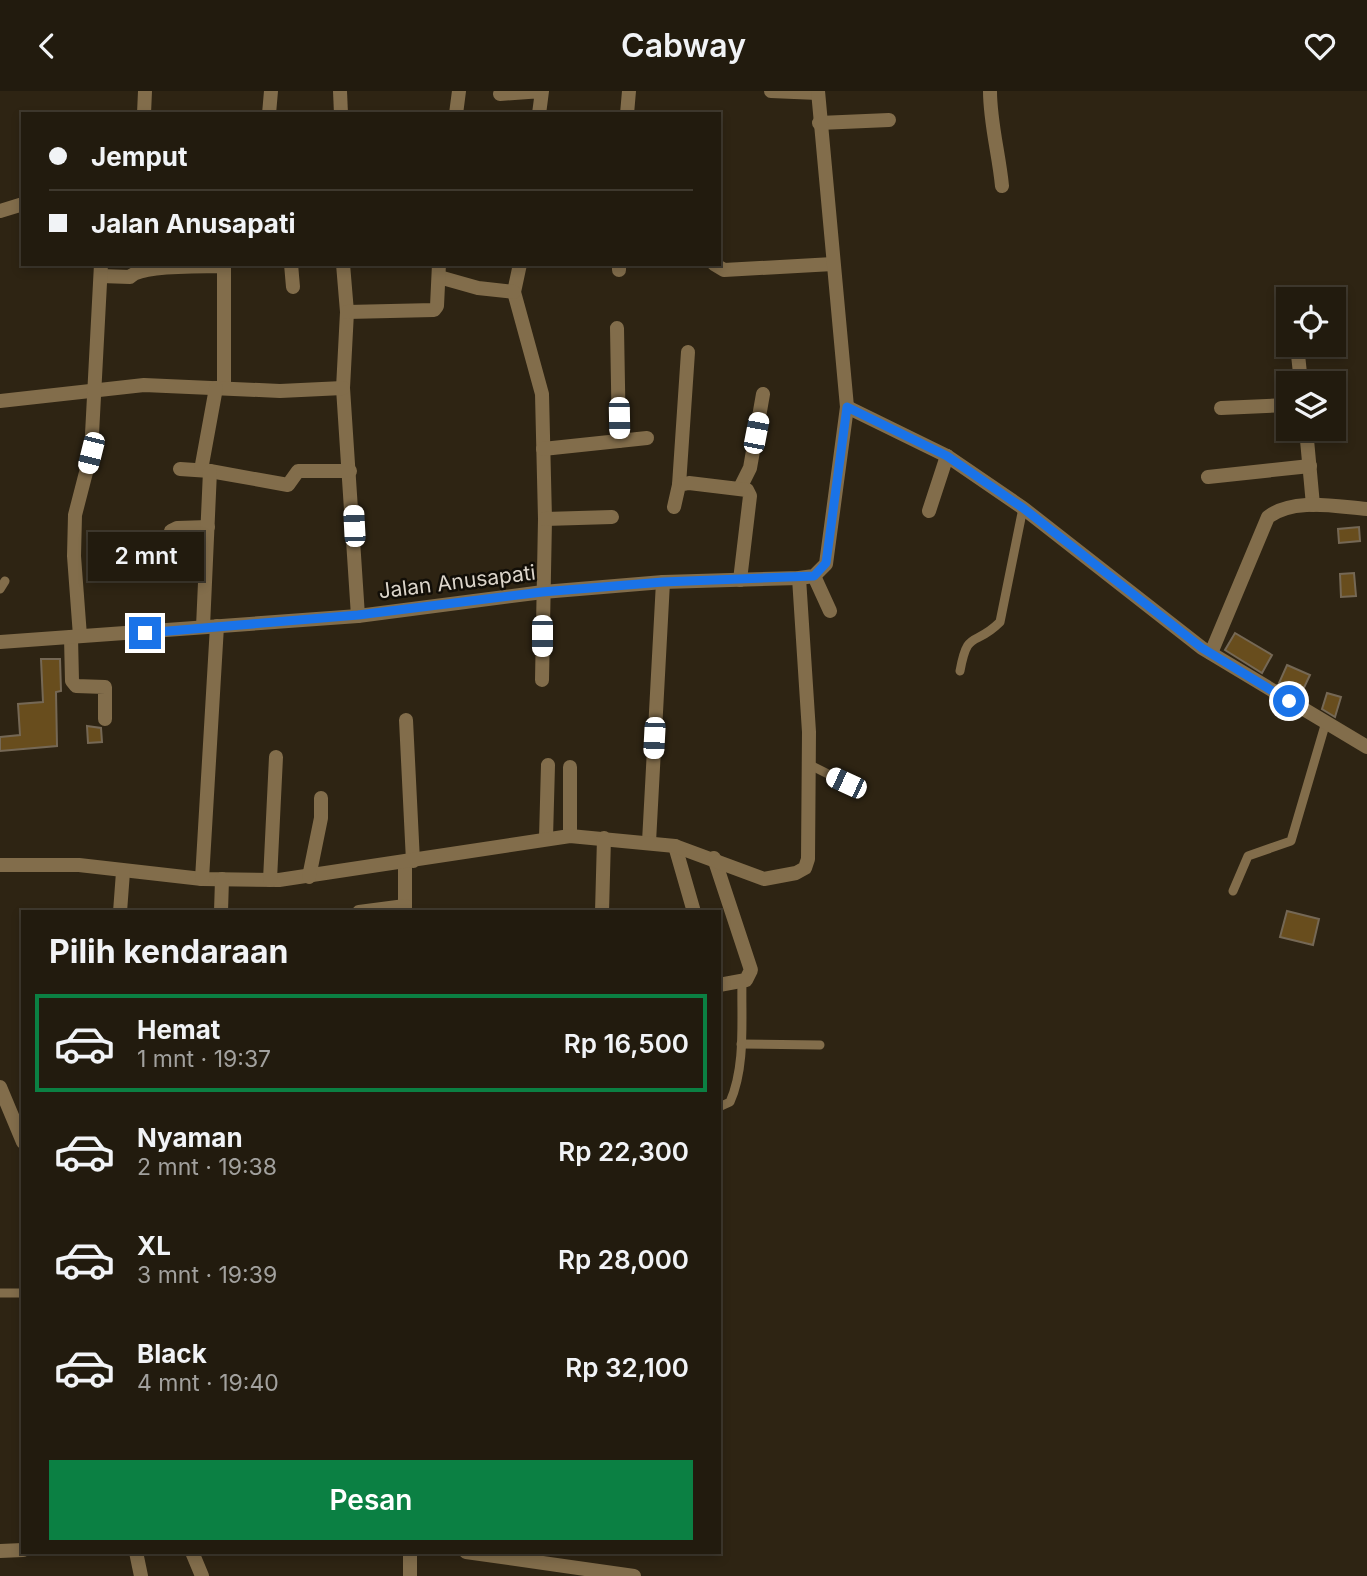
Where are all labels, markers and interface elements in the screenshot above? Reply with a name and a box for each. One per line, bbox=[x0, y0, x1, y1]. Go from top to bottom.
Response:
text: Cabway bbox=[621, 26, 746, 65]
icon: back bbox=[28, 27, 66, 65]
icon: heart bbox=[1301, 27, 1339, 65]
text: Jemput bbox=[91, 141, 188, 172]
text: Jalan Anusapati bbox=[91, 208, 296, 239]
map controls bbox=[1276, 287, 1346, 441]
button: locate bbox=[1276, 287, 1346, 357]
button: layers bbox=[1276, 371, 1346, 441]
car bbox=[609, 397, 630, 439]
car bbox=[742, 410, 771, 456]
car bbox=[76, 430, 107, 476]
car bbox=[343, 504, 366, 548]
callout: 2 mnt bbox=[87, 531, 203, 581]
text: 2 mnt bbox=[114, 542, 178, 570]
street label: Jalan Anusapati bbox=[377, 559, 537, 604]
car bbox=[532, 615, 553, 657]
route end bbox=[129, 617, 161, 649]
route start bbox=[1273, 685, 1305, 717]
car bbox=[643, 716, 666, 760]
car bbox=[823, 765, 870, 801]
text: Pilih kendaraan bbox=[49, 932, 289, 971]
icon: car bbox=[53, 1012, 116, 1075]
text: Hemat bbox=[137, 1014, 220, 1045]
text: Rp 16,500 bbox=[564, 1028, 689, 1059]
text: 1 mnt · 19:37 bbox=[137, 1045, 271, 1073]
icon: car bbox=[53, 1120, 116, 1183]
text: Nyaman bbox=[137, 1122, 243, 1153]
text: Rp 22,300 bbox=[558, 1136, 689, 1167]
text: 2 mnt · 19:38 bbox=[137, 1153, 277, 1181]
icon: car bbox=[53, 1228, 116, 1291]
text: XL bbox=[137, 1230, 171, 1261]
text: Rp 28,000 bbox=[558, 1244, 689, 1275]
text: 3 mnt · 19:39 bbox=[137, 1261, 277, 1289]
icon: car bbox=[53, 1336, 116, 1399]
text: Black bbox=[137, 1338, 207, 1369]
text: Rp 32,100 bbox=[565, 1352, 689, 1383]
text: 4 mnt · 19:40 bbox=[137, 1369, 279, 1397]
button: Pesan bbox=[49, 1460, 693, 1540]

